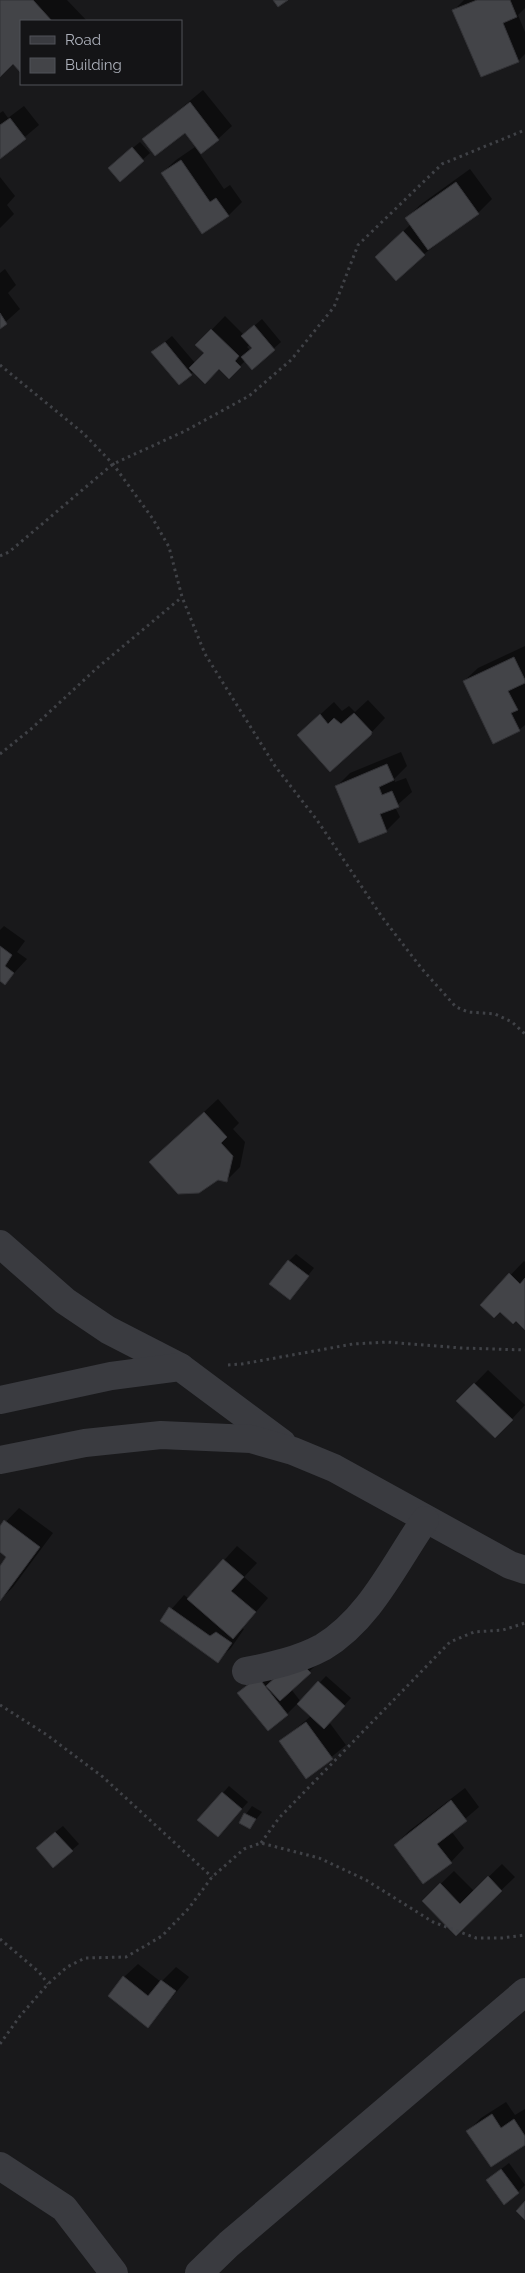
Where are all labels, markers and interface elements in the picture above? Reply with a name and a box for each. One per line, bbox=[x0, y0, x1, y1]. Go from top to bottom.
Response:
legend bbox=[20, 20, 182, 85]
text: Road bbox=[65, 31, 101, 49]
text: Building bbox=[65, 56, 122, 74]

